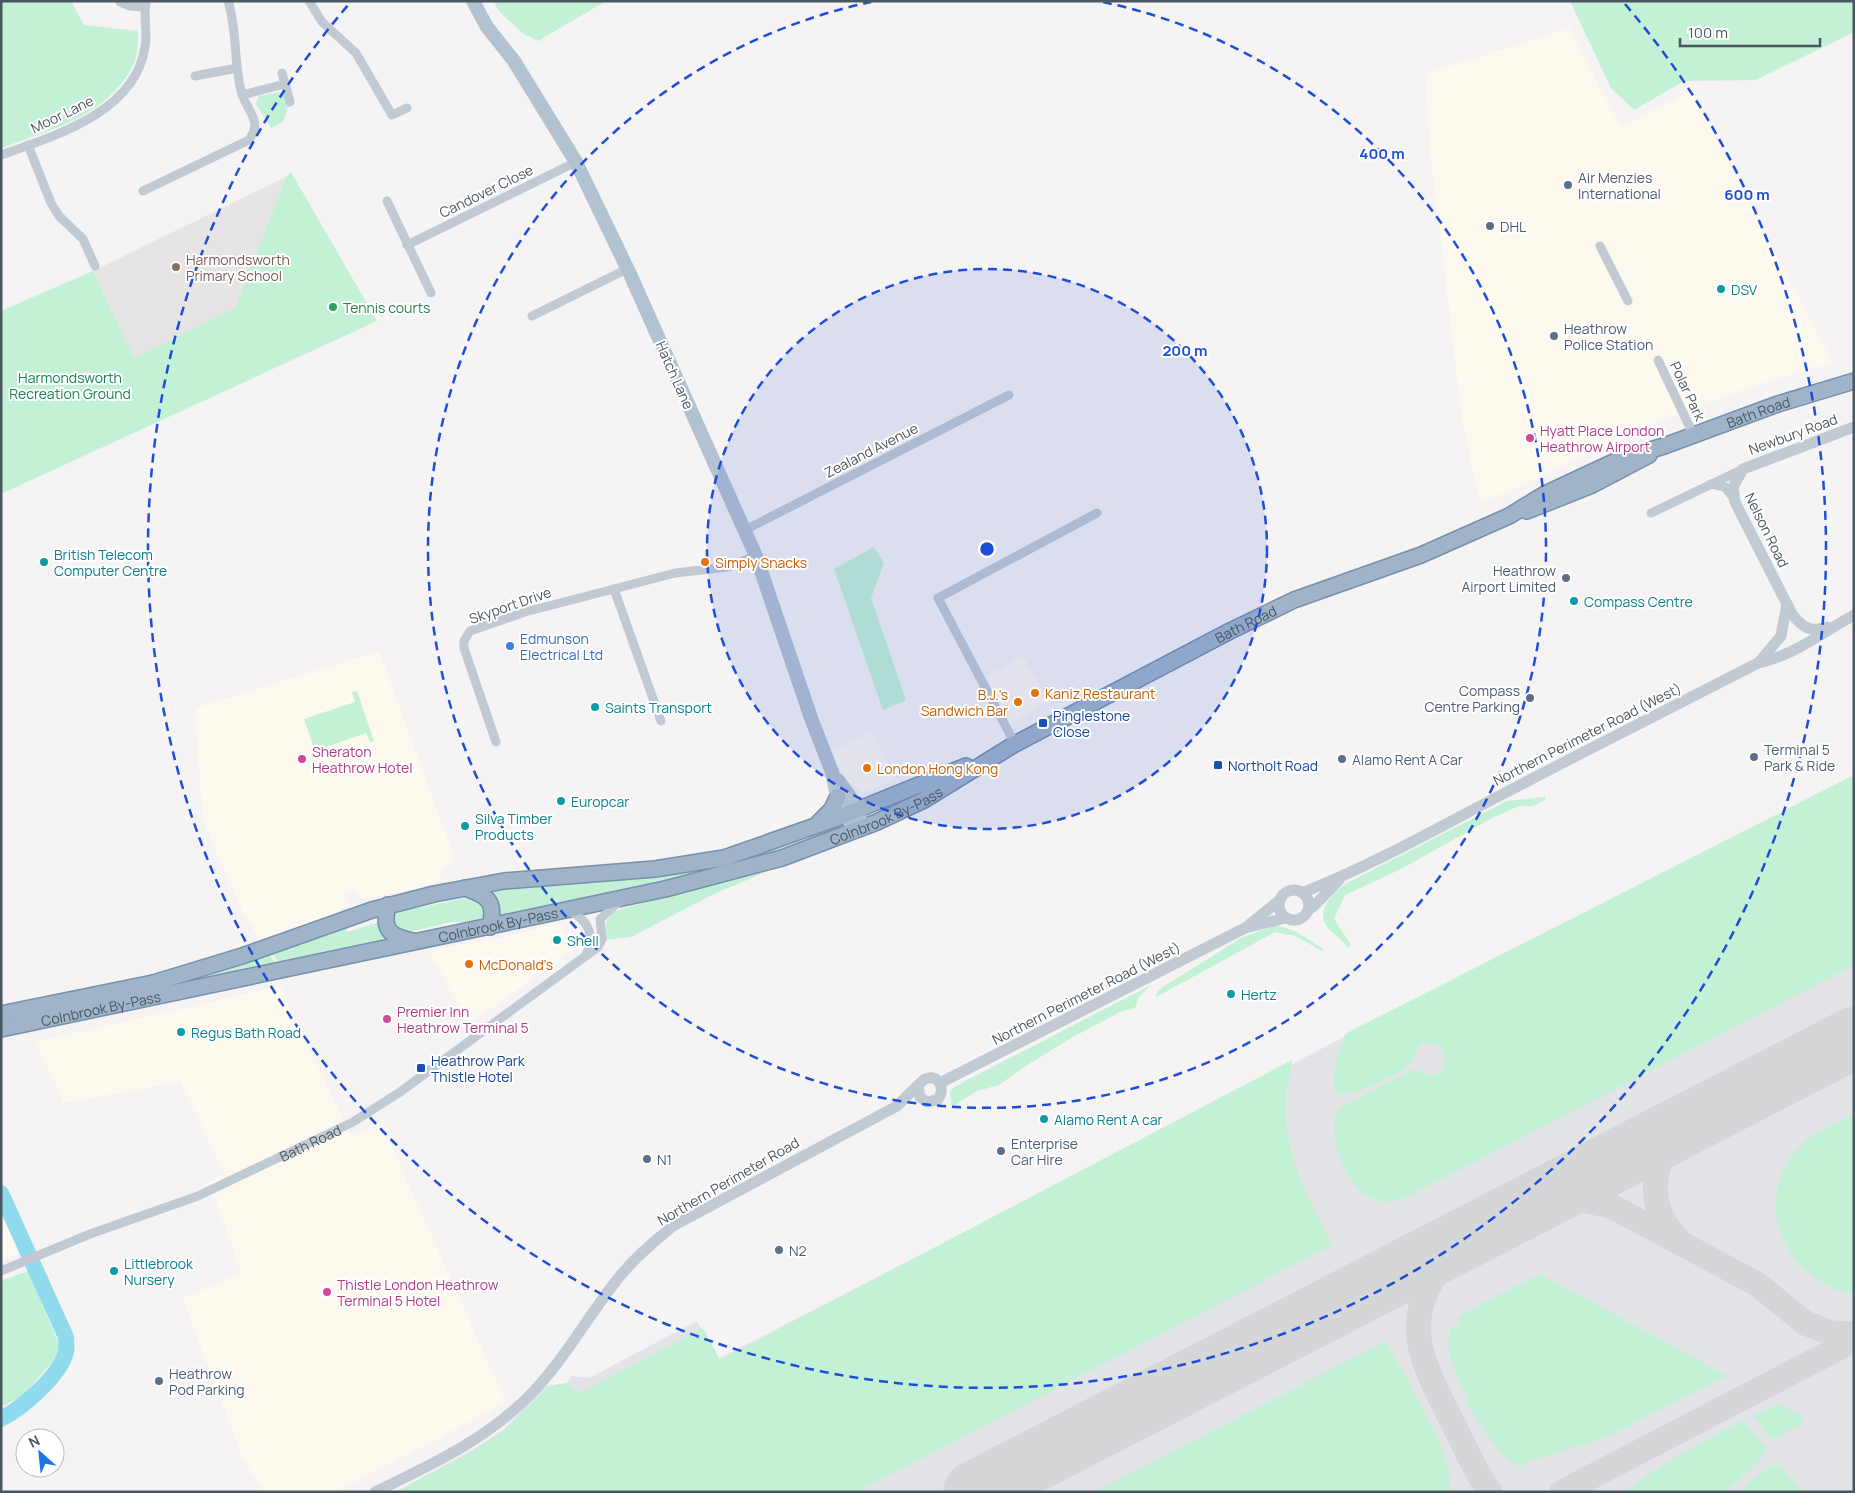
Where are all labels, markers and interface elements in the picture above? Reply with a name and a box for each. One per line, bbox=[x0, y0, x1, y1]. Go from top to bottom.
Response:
scale bar bbox=[1680, 15, 1820, 47]
text: 100 m bbox=[1688, 22, 1728, 43]
street label: Moor Lane bbox=[27, 91, 97, 137]
text: 400 m bbox=[1359, 143, 1405, 164]
street label: Candover Close bbox=[436, 160, 536, 222]
place label: Air Menzies International bbox=[1578, 168, 1661, 203]
marker: Air Menzies International bbox=[1562, 179, 1574, 191]
text: 600 m bbox=[1724, 184, 1770, 205]
place label: DHL bbox=[1500, 217, 1526, 236]
marker: DHL bbox=[1484, 220, 1496, 232]
place label: Harmondsworth Primary School bbox=[186, 250, 290, 285]
marker: Harmondsworth Primary School bbox=[170, 261, 182, 273]
place label: DSV bbox=[1731, 280, 1758, 299]
marker: DSV bbox=[1715, 283, 1727, 295]
place label: Tennis courts bbox=[343, 298, 430, 317]
marker: Tennis courts bbox=[327, 301, 339, 313]
place label: Heathrow Police Station bbox=[1564, 319, 1653, 354]
marker: Heathrow Police Station bbox=[1548, 330, 1560, 342]
street label: Hatch Lane bbox=[651, 338, 699, 412]
text: 200 m bbox=[1162, 340, 1208, 361]
street label: Polar Park bbox=[1666, 358, 1710, 425]
park label: Harmondsworth Recreation Ground bbox=[9, 368, 131, 403]
street label: Bath Road bbox=[1724, 391, 1792, 432]
street label: Newbury Road bbox=[1746, 409, 1840, 459]
street label: Zealand Avenue bbox=[821, 418, 921, 482]
place label: Hyatt Place London Heathrow Airport bbox=[1540, 421, 1664, 456]
marker: Hyatt Place London Heathrow Airport bbox=[1524, 432, 1536, 444]
street label: Nelson Road bbox=[1741, 489, 1793, 571]
centre of rings bbox=[978, 540, 996, 558]
place label: British Telecom Computer Centre bbox=[54, 545, 167, 580]
place label: Simply Snacks bbox=[715, 553, 807, 572]
marker: British Telecom Computer Centre bbox=[38, 556, 50, 568]
marker: Simply Snacks bbox=[699, 556, 711, 568]
place label: Heathrow Airport Limited bbox=[1461, 561, 1556, 596]
marker: Heathrow Airport Limited bbox=[1560, 572, 1572, 584]
street label: Skyport Drive bbox=[466, 582, 554, 628]
place label: Compass Centre bbox=[1584, 592, 1693, 611]
marker: Compass Centre bbox=[1568, 595, 1580, 607]
street label: Bath Road bbox=[1211, 601, 1279, 647]
place label: Edmunson Electrical Ltd bbox=[520, 629, 603, 664]
marker: Edmunson Electrical Ltd bbox=[504, 640, 516, 652]
street label: Northern Perimeter Road (West) bbox=[1490, 678, 1684, 790]
place label: Compass Centre Parking bbox=[1424, 681, 1520, 716]
place label: Kaniz Restaurant bbox=[1045, 684, 1156, 703]
place label: B.J.'s Sandwich Bar bbox=[921, 685, 1008, 720]
marker: Kaniz Restaurant bbox=[1029, 687, 1041, 699]
marker: Compass Centre Parking bbox=[1524, 692, 1536, 704]
marker: B.J.'s Sandwich Bar bbox=[1012, 696, 1024, 708]
place label: Saints Transport bbox=[605, 698, 712, 717]
marker: Saints Transport bbox=[589, 701, 601, 713]
place label: Pinglestone Close bbox=[1053, 706, 1130, 741]
marker: Pinglestone Close bbox=[1037, 717, 1049, 729]
place label: Terminal 5 Park & Ride bbox=[1764, 740, 1835, 775]
place label: Sheraton Heathrow Hotel bbox=[312, 742, 412, 777]
place label: Alamo Rent A Car bbox=[1352, 750, 1463, 769]
marker: Terminal 5 Park & Ride bbox=[1748, 751, 1760, 763]
marker: Sheraton Heathrow Hotel bbox=[296, 753, 308, 765]
marker: Alamo Rent A Car bbox=[1336, 753, 1348, 765]
place label: Northolt Road bbox=[1228, 756, 1318, 775]
place label: London Hong Kong bbox=[877, 759, 998, 778]
marker: Northolt Road bbox=[1212, 759, 1224, 771]
marker: London Hong Kong bbox=[861, 762, 873, 774]
street label: Colnbrook By-Pass bbox=[827, 781, 946, 849]
place label: Europcar bbox=[571, 792, 629, 811]
marker: Europcar bbox=[555, 795, 567, 807]
place label: Silva Timber Products bbox=[475, 809, 552, 844]
marker: Silva Timber Products bbox=[459, 820, 471, 832]
street label: Colnbrook By-Pass bbox=[436, 902, 560, 946]
place label: Shell bbox=[567, 931, 599, 950]
marker: Shell bbox=[551, 934, 563, 946]
street label: Northern Perimeter Road (West) bbox=[989, 937, 1183, 1049]
place label: McDonald's bbox=[479, 955, 553, 974]
marker: McDonald's bbox=[463, 958, 475, 970]
place label: Hertz bbox=[1241, 985, 1277, 1004]
street label: Colnbrook By-Pass bbox=[39, 986, 162, 1030]
marker: Hertz bbox=[1225, 988, 1237, 1000]
place label: Premier Inn Heathrow Terminal 5 bbox=[397, 1002, 529, 1037]
marker: Premier Inn Heathrow Terminal 5 bbox=[381, 1013, 393, 1025]
place label: Regus Bath Road bbox=[191, 1023, 301, 1042]
marker: Regus Bath Road bbox=[175, 1026, 187, 1038]
place label: Heathrow Park Thistle Hotel bbox=[431, 1051, 526, 1086]
marker: Heathrow Park Thistle Hotel bbox=[415, 1062, 427, 1074]
place label: Alamo Rent A car bbox=[1054, 1110, 1163, 1129]
marker: Alamo Rent A car bbox=[1038, 1113, 1050, 1125]
street label: Bath Road bbox=[276, 1120, 344, 1165]
street label: Northern Perimeter Road bbox=[654, 1133, 802, 1229]
place label: Enterprise Car Hire bbox=[1011, 1134, 1078, 1169]
marker: Enterprise Car Hire bbox=[995, 1145, 1007, 1157]
place label: N1 bbox=[657, 1150, 672, 1169]
marker: N1 bbox=[641, 1153, 653, 1165]
place label: N2 bbox=[789, 1241, 807, 1260]
marker: N2 bbox=[773, 1244, 785, 1256]
place label: Littlebrook Nursery bbox=[124, 1254, 194, 1289]
marker: Littlebrook Nursery bbox=[108, 1265, 120, 1277]
place label: Thistle London Heathrow Terminal 5 Hotel bbox=[337, 1275, 499, 1310]
marker: Thistle London Heathrow Terminal 5 Hotel bbox=[321, 1286, 333, 1298]
place label: Heathrow Pod Parking bbox=[169, 1364, 245, 1399]
marker: Heathrow Pod Parking bbox=[153, 1375, 165, 1387]
north arrow bbox=[15, 1428, 65, 1478]
text: N bbox=[25, 1430, 43, 1452]

